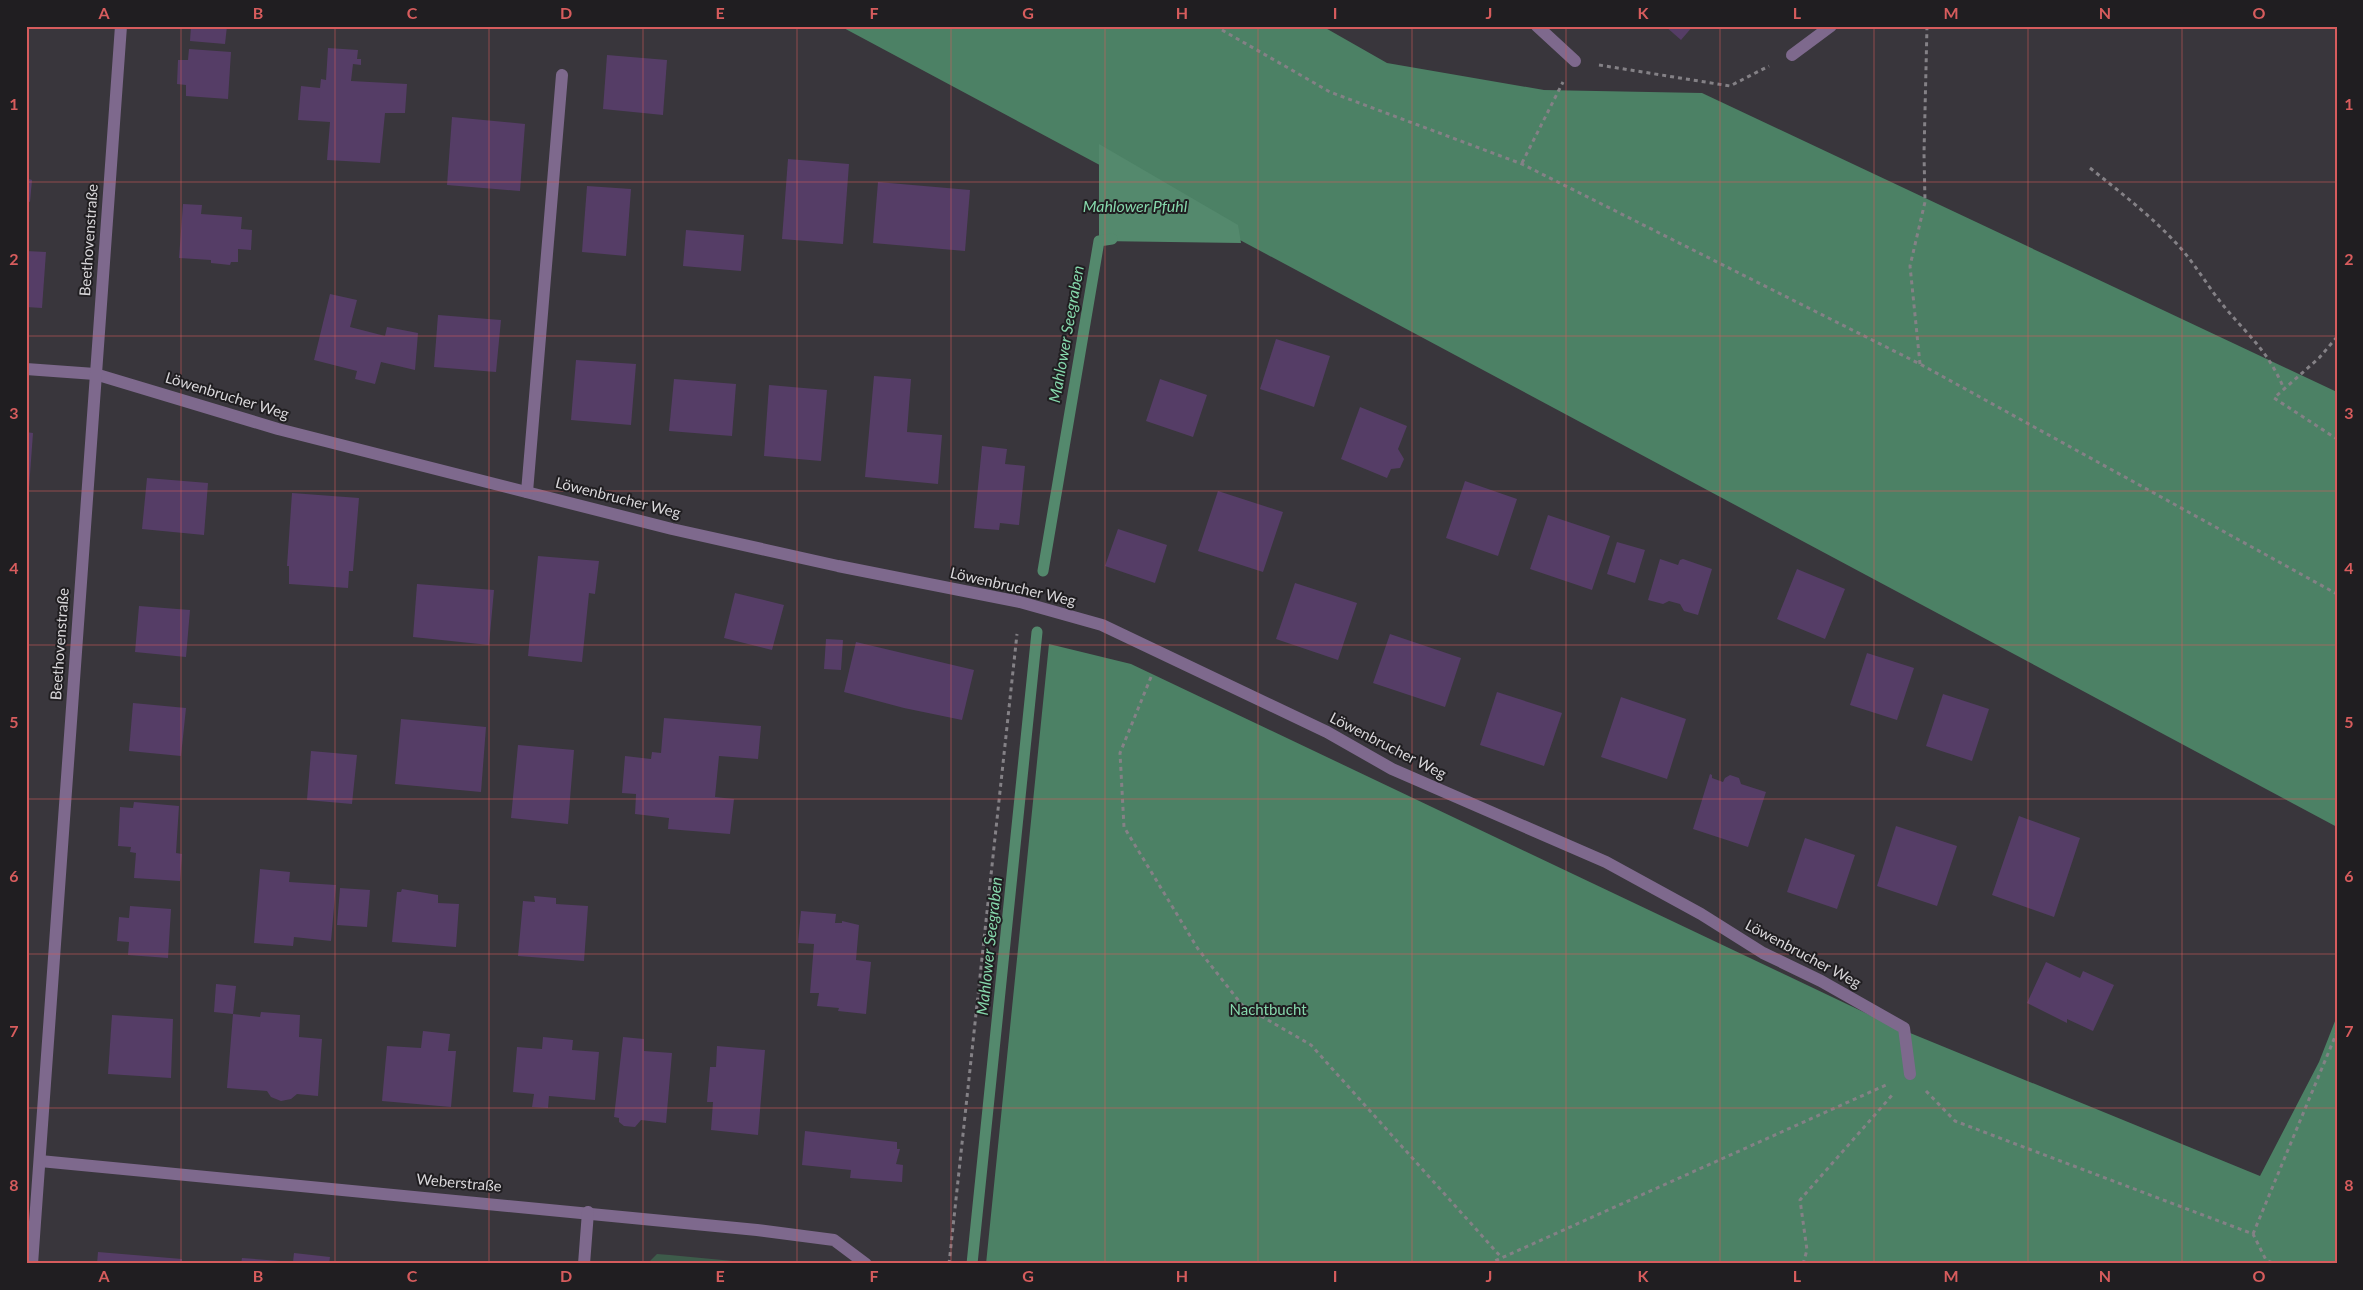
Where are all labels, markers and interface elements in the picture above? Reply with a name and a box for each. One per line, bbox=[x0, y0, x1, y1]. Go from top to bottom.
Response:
text: A bbox=[97, 3, 110, 22]
text: B bbox=[253, 3, 263, 22]
text: C bbox=[407, 3, 418, 22]
text: D bbox=[560, 3, 572, 22]
text: E bbox=[715, 3, 725, 22]
text: F bbox=[869, 3, 879, 22]
text: G bbox=[1022, 3, 1034, 22]
text: H bbox=[1176, 3, 1188, 22]
text: I bbox=[1333, 3, 1337, 22]
text: J bbox=[1486, 3, 1492, 22]
text: K bbox=[1638, 3, 1650, 22]
text: L bbox=[1793, 3, 1802, 22]
text: M bbox=[1943, 3, 1959, 22]
text: N bbox=[2099, 3, 2111, 22]
text: O bbox=[2253, 3, 2266, 22]
text: 1 bbox=[9, 94, 19, 113]
text: 1 bbox=[2344, 94, 2354, 113]
street label: Beethovenstraße bbox=[75, 183, 101, 297]
water label: Mahlower Pfuhl bbox=[1083, 196, 1188, 215]
text: 2 bbox=[9, 249, 19, 268]
text: 2 bbox=[2344, 249, 2354, 268]
water label: Mahlower Seegraben bbox=[1044, 264, 1087, 404]
street label: Löwenbrucher Weg bbox=[163, 368, 291, 422]
text: 3 bbox=[9, 403, 19, 422]
text: 3 bbox=[2344, 403, 2354, 422]
street label: Löwenbrucher Weg bbox=[554, 473, 683, 521]
text: 4 bbox=[9, 558, 19, 577]
text: 4 bbox=[2344, 558, 2354, 577]
street label: Löwenbrucher Weg bbox=[949, 563, 1078, 609]
street label: Beethovenstraße bbox=[46, 587, 72, 701]
street label: Löwenbrucher Weg bbox=[1327, 708, 1450, 782]
text: 5 bbox=[9, 712, 19, 731]
text: 5 bbox=[2344, 712, 2354, 731]
text: 6 bbox=[9, 866, 19, 885]
text: 6 bbox=[2344, 866, 2354, 885]
water label: Mahlower Seegraben bbox=[972, 876, 1005, 1016]
street label: Löwenbrucher Weg bbox=[1743, 915, 1865, 991]
park label: Nachtbucht bbox=[1229, 1000, 1307, 1018]
text: 7 bbox=[9, 1021, 19, 1040]
text: 7 bbox=[2344, 1021, 2354, 1040]
street label: Weberstraße bbox=[416, 1169, 503, 1195]
text: 8 bbox=[9, 1175, 19, 1194]
text: 8 bbox=[2344, 1175, 2354, 1194]
text: A bbox=[97, 1266, 110, 1285]
text: B bbox=[253, 1266, 263, 1285]
text: C bbox=[407, 1266, 418, 1285]
text: D bbox=[560, 1266, 572, 1285]
text: E bbox=[715, 1266, 725, 1285]
text: F bbox=[869, 1266, 879, 1285]
text: G bbox=[1022, 1266, 1034, 1285]
text: H bbox=[1176, 1266, 1188, 1285]
text: I bbox=[1333, 1266, 1337, 1285]
text: J bbox=[1486, 1266, 1492, 1285]
text: K bbox=[1638, 1266, 1650, 1285]
text: L bbox=[1793, 1266, 1802, 1285]
text: M bbox=[1943, 1266, 1959, 1285]
text: N bbox=[2099, 1266, 2111, 1285]
text: O bbox=[2253, 1266, 2266, 1285]

